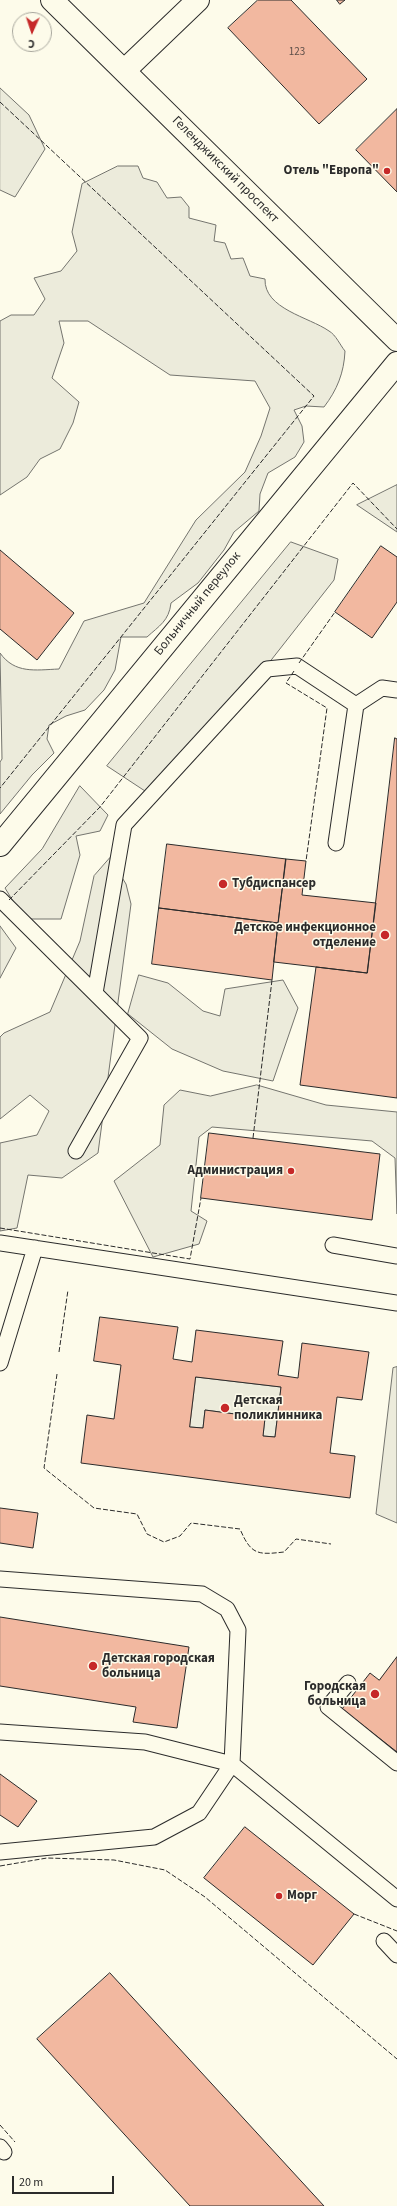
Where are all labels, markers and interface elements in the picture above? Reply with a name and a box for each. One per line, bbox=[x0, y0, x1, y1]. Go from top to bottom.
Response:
north arrow bbox=[12, 12, 52, 52]
text: С bbox=[28, 36, 35, 51]
house number: 123 bbox=[289, 46, 305, 60]
street label: Геленджикский проспект bbox=[168, 113, 282, 227]
place label: Отель "Европа" bbox=[284, 163, 379, 179]
marker: Отель "Европа" bbox=[382, 166, 392, 176]
street label: Больничный переулок bbox=[151, 549, 245, 659]
place label: Тубдиспансер bbox=[232, 876, 316, 892]
marker: Тубдиспансер bbox=[217, 878, 229, 890]
place label: Детское инфекционное отделение bbox=[234, 920, 376, 951]
marker: Детское инфекционное отделение bbox=[379, 929, 391, 941]
place label: Администрация bbox=[187, 1163, 283, 1179]
marker: Администрация bbox=[286, 1166, 296, 1176]
place label: Детская поликлинника bbox=[234, 1393, 322, 1424]
marker: Детская поликлинника bbox=[219, 1402, 231, 1414]
place label: Детская городская больница bbox=[102, 1651, 215, 1682]
marker: Детская городская больница bbox=[87, 1660, 99, 1672]
place label: Городская больница bbox=[304, 1679, 366, 1710]
marker: Городская больница bbox=[369, 1688, 381, 1700]
place label: Морг bbox=[287, 1888, 317, 1904]
marker: Морг bbox=[274, 1891, 284, 1901]
scale bar bbox=[14, 2168, 116, 2194]
text: 20 m bbox=[19, 2174, 43, 2191]

